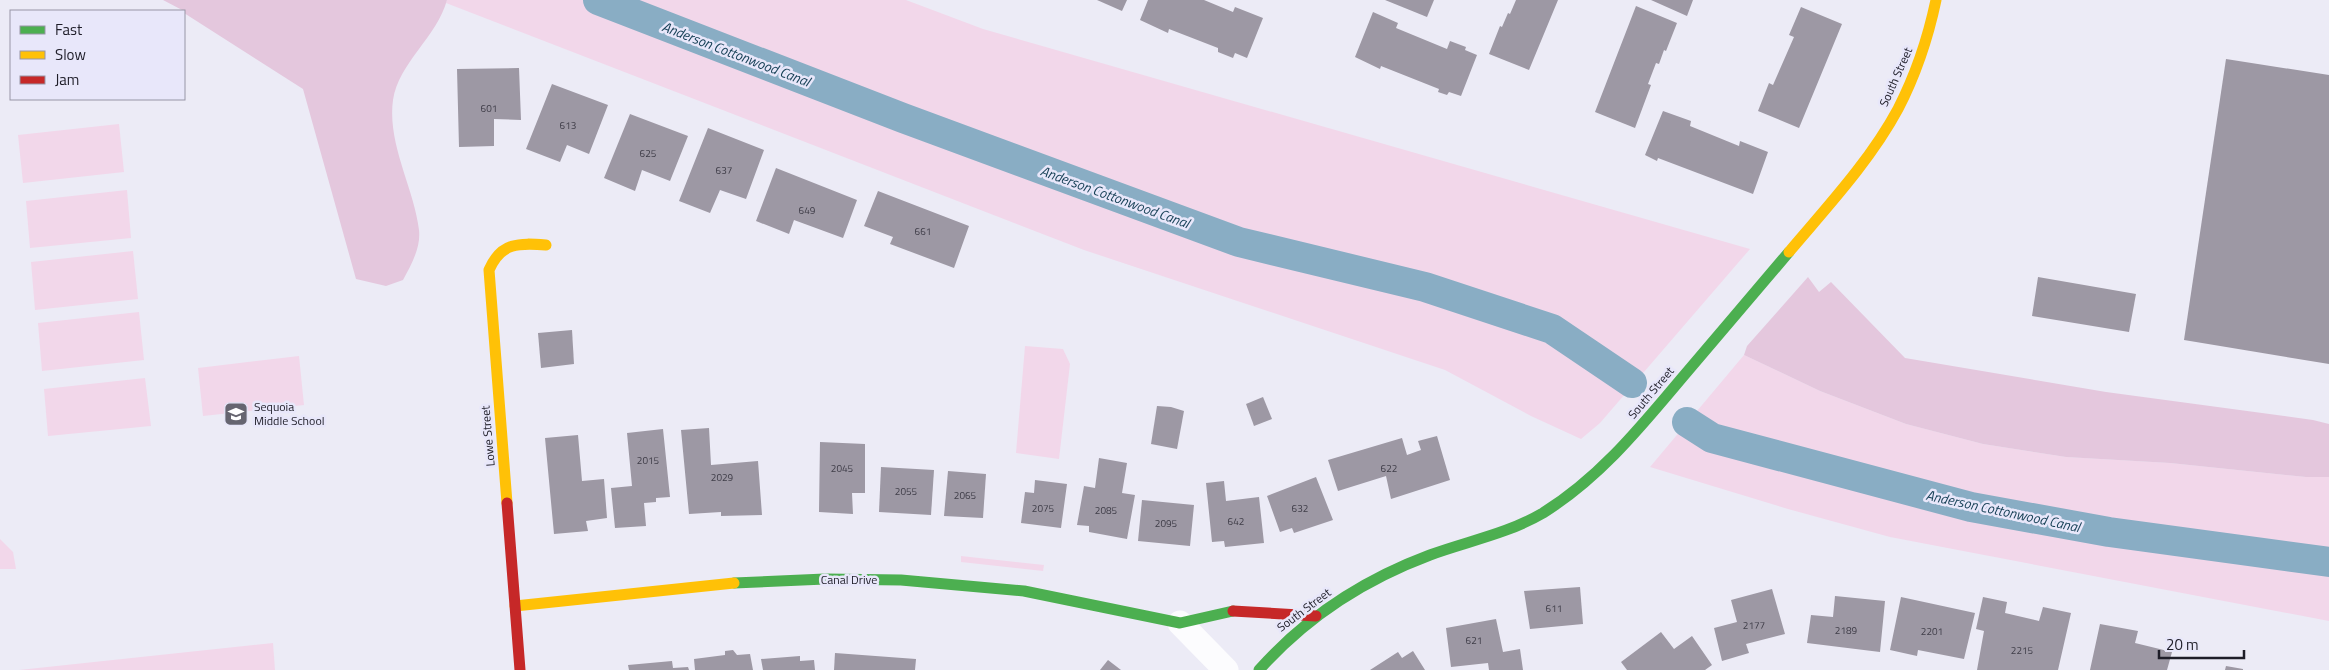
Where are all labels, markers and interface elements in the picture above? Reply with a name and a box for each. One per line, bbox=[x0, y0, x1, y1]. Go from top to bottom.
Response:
legend bbox=[10, 10, 185, 100]
water label: Anderson Cottonwood Canal bbox=[659, 16, 815, 92]
text: Fast bbox=[55, 18, 83, 41]
text: Slow bbox=[55, 43, 86, 66]
street label: South Street bbox=[1874, 43, 1917, 110]
text: Jam bbox=[55, 68, 79, 91]
house number: 601 bbox=[481, 101, 497, 116]
house number: 613 bbox=[560, 118, 576, 133]
house number: 625 bbox=[640, 146, 657, 161]
water label: Anderson Cottonwood Canal bbox=[1038, 160, 1194, 234]
house number: 637 bbox=[716, 163, 732, 178]
house number: 649 bbox=[799, 203, 816, 218]
house number: 661 bbox=[915, 224, 931, 239]
street label: South Street bbox=[1623, 362, 1679, 423]
place label: Sequoia Middle School bbox=[254, 397, 325, 430]
school or university icon: Sequoia Middle School bbox=[223, 401, 249, 427]
street label: Lowe Street bbox=[475, 404, 500, 467]
house number: 2015 bbox=[637, 453, 660, 468]
house number: 2045 bbox=[831, 461, 854, 476]
house number: 622 bbox=[1381, 461, 1397, 476]
house number: 2029 bbox=[711, 470, 734, 485]
house number: 2055 bbox=[895, 484, 918, 499]
water label: Anderson Cottonwood Canal bbox=[1924, 484, 2084, 538]
house number: 2065 bbox=[954, 488, 977, 503]
house number: 2075 bbox=[1032, 501, 1055, 516]
house number: 632 bbox=[1292, 501, 1308, 516]
house number: 2085 bbox=[1095, 503, 1118, 518]
house number: 642 bbox=[1228, 514, 1244, 529]
house number: 2095 bbox=[1155, 516, 1178, 531]
street label: Canal Drive bbox=[821, 570, 877, 589]
street label: South Street bbox=[1273, 582, 1335, 636]
house number: 611 bbox=[1546, 601, 1562, 616]
house number: 2177 bbox=[1743, 618, 1765, 633]
house number: 2189 bbox=[1835, 623, 1858, 638]
house number: 2201 bbox=[1921, 624, 1943, 639]
scale bar bbox=[2159, 628, 2244, 660]
house number: 621 bbox=[1466, 633, 1482, 648]
text: 20 m bbox=[2166, 633, 2199, 656]
house number: 2215 bbox=[2011, 643, 2034, 658]

